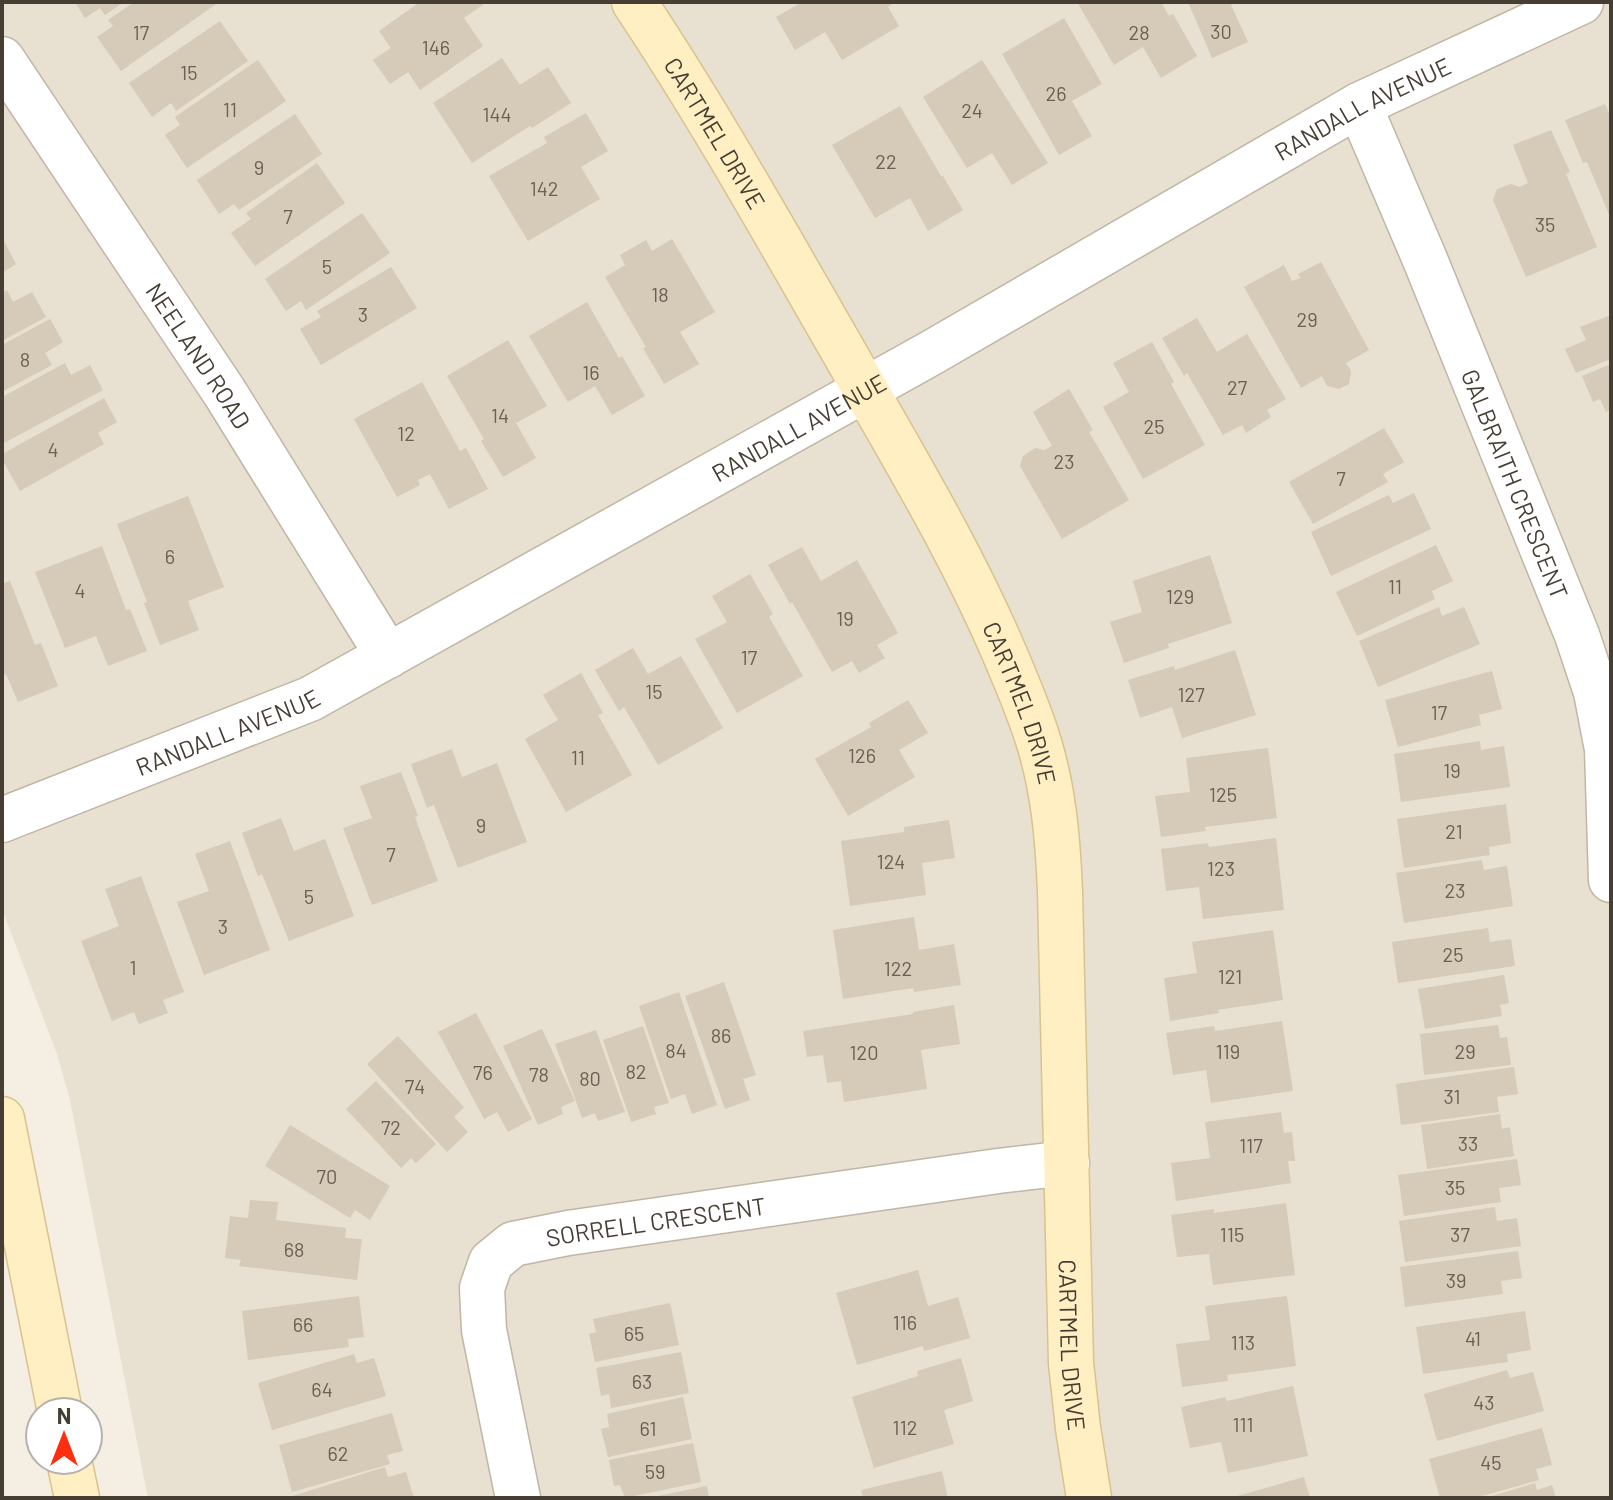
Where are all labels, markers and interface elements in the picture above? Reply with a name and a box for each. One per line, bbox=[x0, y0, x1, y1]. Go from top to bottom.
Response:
house number: 30 bbox=[1210, 19, 1232, 43]
house number: 17 bbox=[133, 20, 150, 44]
house number: 28 bbox=[1128, 20, 1150, 44]
house number: 146 bbox=[422, 35, 450, 59]
street label: RANDALL AVENUE bbox=[1269, 50, 1455, 166]
street label: CARTMEL DRIVE bbox=[659, 51, 772, 213]
house number: 15 bbox=[180, 60, 198, 84]
house number: 26 bbox=[1045, 81, 1067, 105]
house number: 11 bbox=[223, 97, 237, 121]
house number: 24 bbox=[961, 98, 983, 122]
house number: 144 bbox=[482, 102, 512, 126]
house number: 22 bbox=[875, 149, 897, 173]
house number: 9 bbox=[254, 155, 264, 179]
house number: 142 bbox=[530, 176, 558, 200]
house number: 7 bbox=[283, 204, 293, 228]
house number: 35 bbox=[1535, 212, 1555, 236]
house number: 5 bbox=[322, 254, 332, 278]
street label: NEELAND ROAD bbox=[141, 277, 258, 434]
house number: 18 bbox=[651, 282, 669, 306]
house number: 3 bbox=[358, 302, 368, 326]
house number: 29 bbox=[1296, 307, 1318, 331]
house number: 8 bbox=[20, 347, 30, 371]
house number: 16 bbox=[582, 360, 600, 384]
street label: GALBRAITH CRESCENT bbox=[1456, 365, 1575, 603]
street label: RANDALL AVENUE bbox=[706, 367, 891, 487]
house number: 27 bbox=[1227, 375, 1248, 399]
house number: 14 bbox=[491, 403, 509, 427]
house number: 25 bbox=[1144, 414, 1165, 438]
house number: 12 bbox=[397, 421, 415, 445]
house number: 4 bbox=[47, 437, 59, 461]
house number: 23 bbox=[1054, 449, 1074, 473]
house number: 7 bbox=[1336, 466, 1346, 490]
house number: 6 bbox=[165, 544, 175, 568]
house number: 11 bbox=[1388, 574, 1402, 598]
house number: 4 bbox=[74, 578, 86, 602]
house number: 129 bbox=[1166, 584, 1194, 608]
house number: 19 bbox=[836, 606, 854, 630]
street label: CARTMEL DRIVE bbox=[978, 617, 1063, 787]
house number: 17 bbox=[741, 645, 758, 669]
house number: 15 bbox=[645, 679, 663, 703]
street label: RANDALL AVENUE bbox=[131, 682, 325, 781]
house number: 127 bbox=[1177, 682, 1205, 706]
house number: 17 bbox=[1431, 700, 1448, 724]
house number: 126 bbox=[848, 743, 876, 767]
house number: 11 bbox=[571, 745, 585, 769]
house number: 19 bbox=[1443, 758, 1461, 782]
house number: 125 bbox=[1209, 782, 1237, 806]
house number: 9 bbox=[476, 813, 486, 837]
house number: 21 bbox=[1445, 819, 1463, 843]
house number: 7 bbox=[386, 842, 396, 866]
house number: 124 bbox=[877, 849, 905, 873]
house number: 123 bbox=[1207, 856, 1235, 880]
house number: 23 bbox=[1445, 878, 1465, 902]
house number: 5 bbox=[304, 884, 314, 908]
house number: 3 bbox=[218, 914, 228, 938]
house number: 25 bbox=[1443, 942, 1464, 966]
house number: 1 bbox=[130, 955, 137, 979]
house number: 122 bbox=[884, 956, 912, 980]
house number: 121 bbox=[1218, 964, 1242, 988]
house number: 86 bbox=[711, 1023, 731, 1047]
house number: 84 bbox=[665, 1038, 687, 1062]
house number: 119 bbox=[1216, 1039, 1240, 1063]
house number: 29 bbox=[1454, 1039, 1476, 1063]
house number: 120 bbox=[849, 1040, 879, 1064]
house number: 82 bbox=[625, 1059, 647, 1083]
house number: 76 bbox=[473, 1060, 493, 1084]
house number: 78 bbox=[529, 1062, 549, 1086]
house number: 80 bbox=[579, 1066, 601, 1090]
house number: 74 bbox=[405, 1074, 425, 1098]
house number: 31 bbox=[1443, 1084, 1461, 1108]
house number: 72 bbox=[381, 1115, 401, 1139]
house number: 33 bbox=[1458, 1131, 1478, 1155]
house number: 117 bbox=[1239, 1133, 1263, 1157]
house number: 70 bbox=[317, 1164, 337, 1188]
house number: 35 bbox=[1445, 1175, 1465, 1199]
street label: SORRELL CRESCENT bbox=[543, 1190, 767, 1252]
house number: 115 bbox=[1220, 1222, 1244, 1246]
house number: 37 bbox=[1450, 1222, 1470, 1246]
house number: 68 bbox=[284, 1237, 304, 1261]
street label: CARTMEL DRIVE bbox=[1054, 1259, 1093, 1432]
house number: 39 bbox=[1446, 1268, 1466, 1292]
house number: 116 bbox=[893, 1310, 917, 1334]
house number: 66 bbox=[293, 1312, 313, 1336]
house number: 65 bbox=[624, 1321, 644, 1345]
house number: 41 bbox=[1465, 1326, 1481, 1350]
house number: 113 bbox=[1231, 1330, 1255, 1354]
house number: 63 bbox=[632, 1369, 652, 1393]
house number: 64 bbox=[311, 1377, 333, 1401]
house number: 43 bbox=[1473, 1390, 1495, 1414]
north arrow bbox=[24, 1396, 104, 1476]
text: N bbox=[57, 1402, 71, 1428]
house number: 111 bbox=[1232, 1412, 1254, 1436]
house number: 112 bbox=[893, 1415, 917, 1439]
house number: 61 bbox=[640, 1416, 656, 1440]
house number: 62 bbox=[327, 1441, 349, 1465]
house number: 45 bbox=[1480, 1450, 1502, 1474]
house number: 59 bbox=[645, 1459, 665, 1483]

